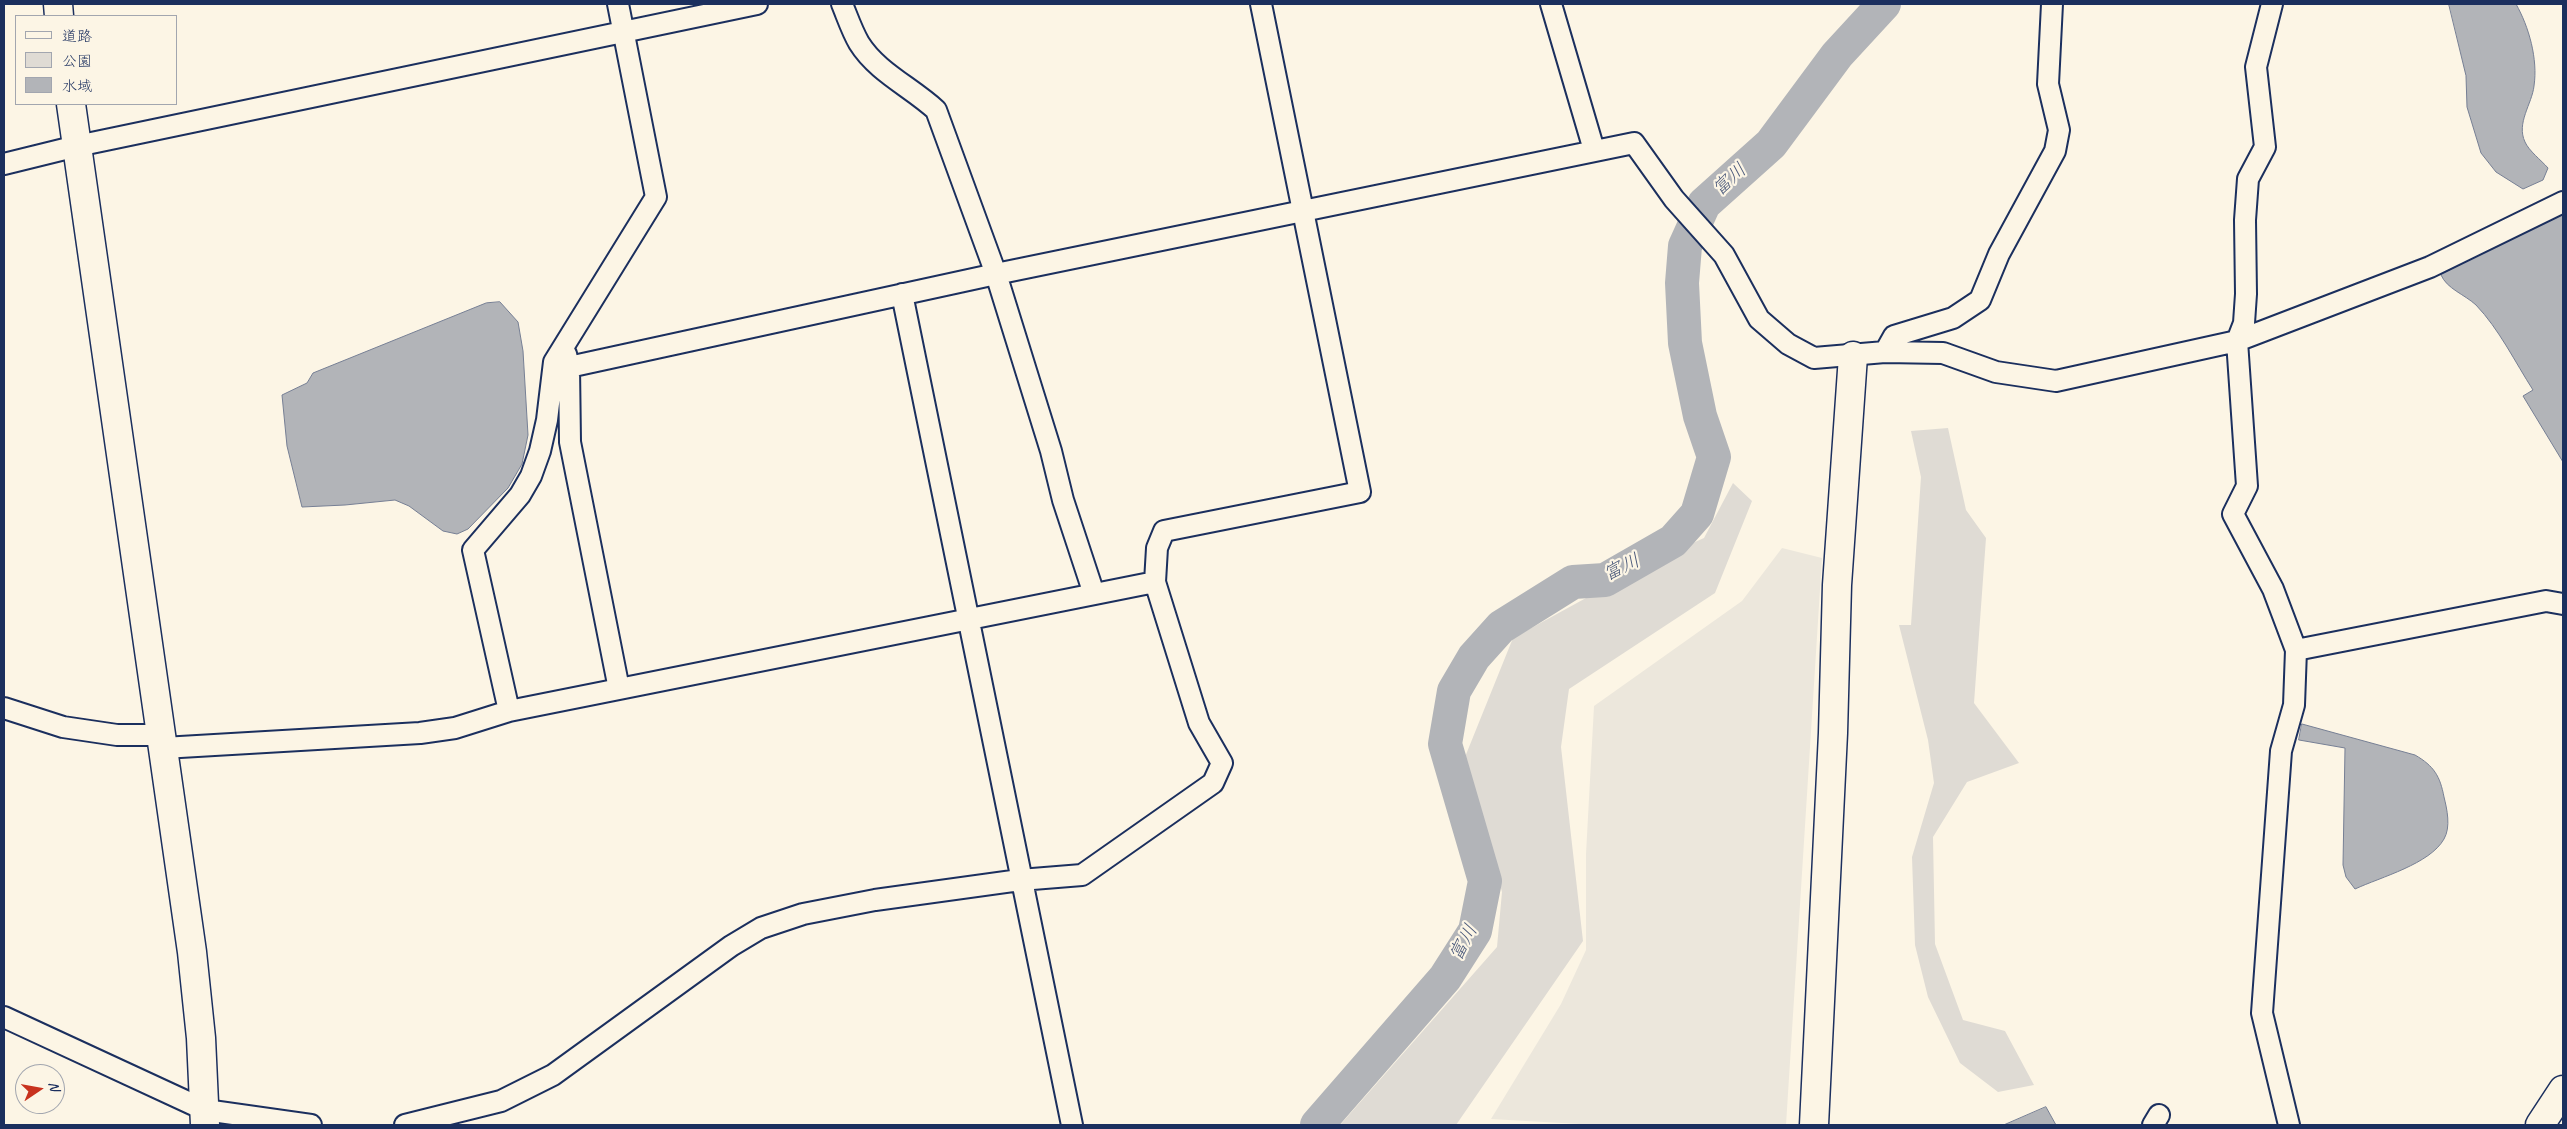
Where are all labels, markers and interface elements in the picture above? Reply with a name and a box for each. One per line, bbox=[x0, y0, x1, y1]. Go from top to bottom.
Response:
legend bbox=[15, 15, 178, 105]
text: 道路 bbox=[62, 27, 92, 46]
text: 公園 bbox=[62, 52, 92, 71]
text: 水域 bbox=[62, 77, 92, 96]
water label: 富川 bbox=[1708, 159, 1752, 201]
water label: 富川 bbox=[1600, 549, 1644, 587]
water label: 富川 bbox=[1445, 921, 1483, 965]
north arrow bbox=[15, 1064, 65, 1114]
text: N bbox=[45, 1080, 63, 1092]

